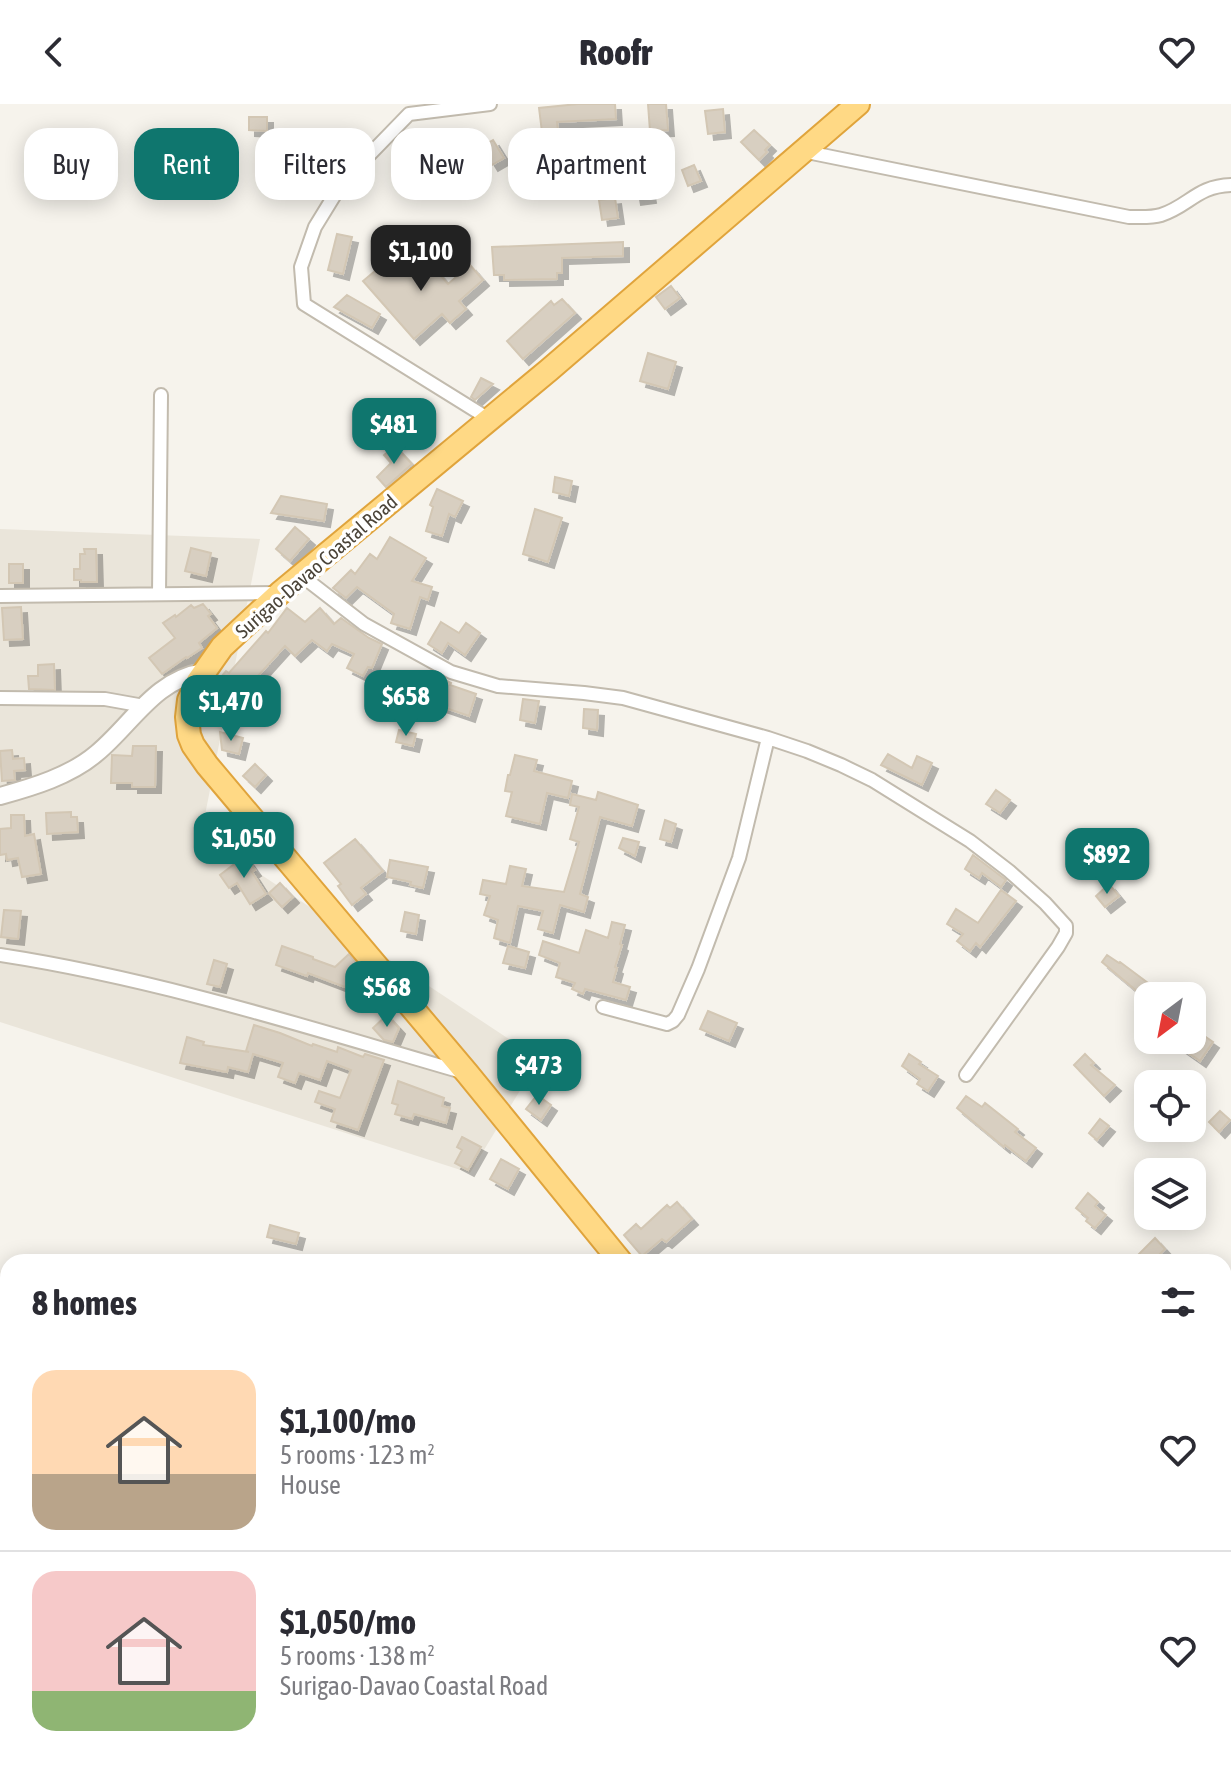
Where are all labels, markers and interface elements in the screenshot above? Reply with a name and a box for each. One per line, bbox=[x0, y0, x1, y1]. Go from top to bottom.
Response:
icon: back bbox=[32, 30, 76, 74]
icon: heart bbox=[1155, 30, 1199, 74]
text: Roofr bbox=[579, 31, 652, 73]
chip: Buy bbox=[24, 128, 118, 200]
chip: Rent bbox=[134, 128, 239, 200]
chip: Filters bbox=[255, 128, 375, 200]
chip: New bbox=[391, 128, 492, 200]
chip: Apartment bbox=[508, 128, 675, 200]
pin: $1,100 bbox=[356, 225, 486, 293]
text: $1,100 bbox=[389, 236, 453, 266]
pin: $481 bbox=[347, 398, 441, 466]
text: $481 bbox=[370, 409, 418, 439]
street label: Surigao-Davao Coastal Road bbox=[231, 490, 401, 642]
pin: $658 bbox=[359, 670, 453, 738]
pin: $1,470 bbox=[166, 675, 296, 743]
text: $658 bbox=[382, 681, 430, 711]
text: $1,470 bbox=[199, 686, 263, 716]
pin: $1,050 bbox=[179, 812, 309, 880]
text: $1,050 bbox=[212, 823, 276, 853]
pin: $892 bbox=[1060, 828, 1154, 896]
text: $892 bbox=[1083, 839, 1131, 869]
pin: $568 bbox=[340, 961, 434, 1029]
text: $568 bbox=[363, 972, 411, 1002]
north arrow bbox=[1134, 982, 1206, 1054]
map controls bbox=[1134, 982, 1206, 1230]
pin: $473 bbox=[492, 1039, 586, 1107]
text: $473 bbox=[515, 1050, 563, 1080]
button: locate bbox=[1134, 1070, 1206, 1142]
button: layers bbox=[1134, 1158, 1206, 1230]
icon: filters bbox=[1156, 1280, 1200, 1324]
text: 8 homes bbox=[32, 1283, 137, 1322]
text: $1,100/mo bbox=[280, 1401, 416, 1440]
icon: home bbox=[96, 1402, 192, 1498]
icon: heart bbox=[1156, 1428, 1200, 1472]
text: 5 rooms · 123 m² bbox=[280, 1440, 435, 1470]
text: House bbox=[280, 1470, 341, 1500]
text: $1,050/mo bbox=[280, 1602, 416, 1641]
icon: home bbox=[96, 1603, 192, 1699]
icon: heart bbox=[1156, 1629, 1200, 1673]
text: 5 rooms · 138 m² bbox=[280, 1641, 435, 1671]
text: Surigao-Davao Coastal Road bbox=[280, 1671, 548, 1701]

